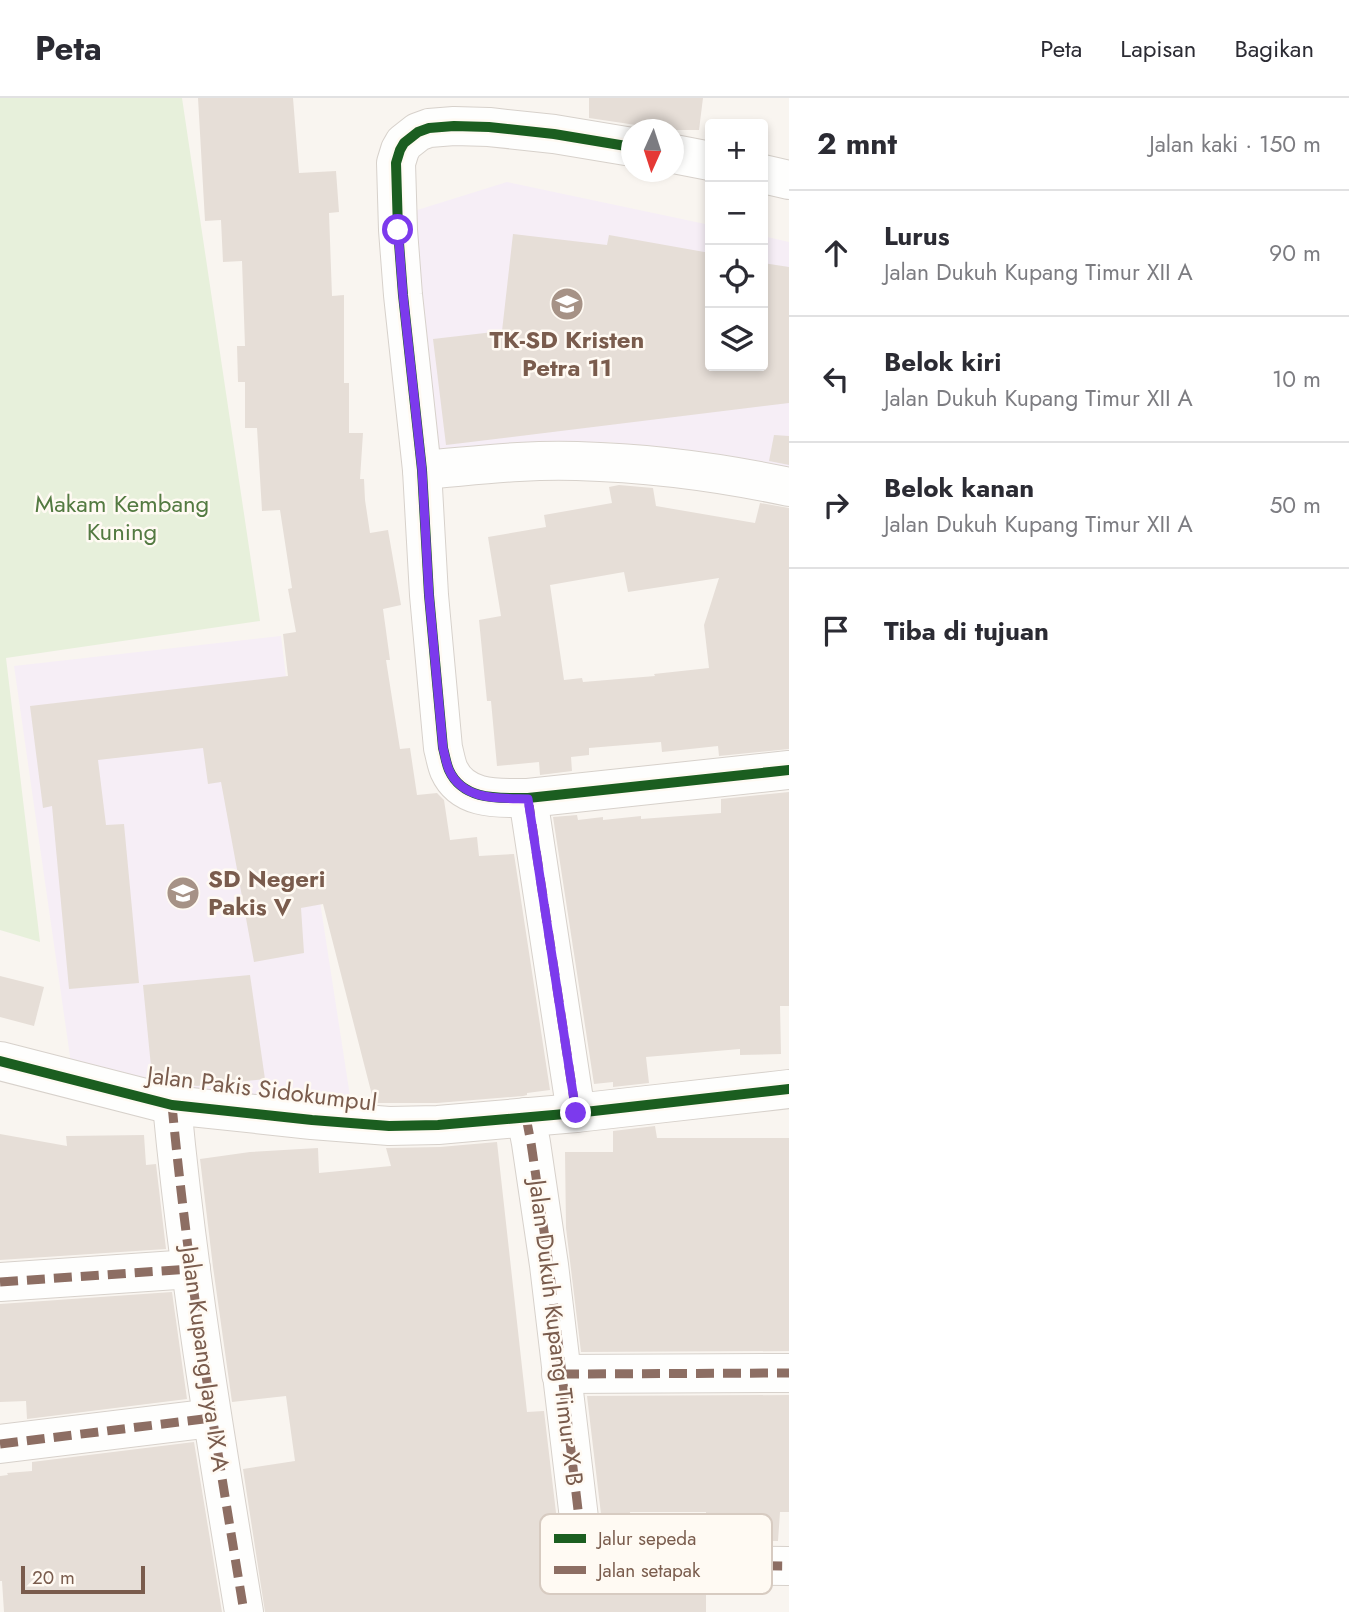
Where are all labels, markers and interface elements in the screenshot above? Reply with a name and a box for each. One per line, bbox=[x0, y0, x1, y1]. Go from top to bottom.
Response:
text: Peta bbox=[35, 25, 102, 72]
text: Peta bbox=[1040, 31, 1082, 66]
text: Lapisan bbox=[1120, 31, 1196, 66]
text: Bagikan bbox=[1234, 31, 1314, 66]
north arrow bbox=[621, 119, 684, 182]
map controls bbox=[705, 119, 768, 371]
button: + bbox=[705, 119, 768, 182]
text: 2 mnt bbox=[817, 122, 897, 165]
text: Jalan kaki · 150 m bbox=[1149, 127, 1321, 161]
button: − bbox=[705, 182, 768, 245]
route start bbox=[382, 214, 413, 245]
text: Lurus bbox=[884, 217, 950, 255]
icon: ahead bbox=[817, 234, 855, 272]
text: 90 m bbox=[1269, 236, 1321, 270]
button: locate bbox=[705, 245, 768, 308]
text: Jalan Dukuh Kupang Timur XII A bbox=[884, 255, 1193, 289]
school or university icon: TK-SD Kristen Petra 11 bbox=[548, 285, 586, 323]
button: layers bbox=[705, 308, 768, 371]
place label: TK-SD Kristen Petra 11 bbox=[490, 322, 644, 385]
text: Belok kiri bbox=[884, 343, 1001, 381]
icon: left bbox=[817, 360, 855, 398]
text: 10 m bbox=[1272, 362, 1321, 396]
text: Jalan Dukuh Kupang Timur XII A bbox=[884, 381, 1193, 415]
text: Belok kanan bbox=[884, 469, 1034, 507]
park label: Makam Kembang Kuning bbox=[35, 486, 209, 549]
icon: right bbox=[817, 486, 855, 524]
text: 50 m bbox=[1269, 488, 1321, 522]
text: Jalan Dukuh Kupang Timur XII A bbox=[884, 507, 1193, 541]
icon: arrive bbox=[817, 612, 855, 650]
text: Tiba di tujuan bbox=[884, 612, 1049, 650]
place label: SD Negeri Pakis V bbox=[208, 861, 325, 924]
school or university icon: SD Negeri Pakis V bbox=[164, 874, 202, 912]
street label: Jalan Pakis Sidokumpul bbox=[142, 1057, 379, 1120]
route end bbox=[560, 1097, 591, 1128]
street label: Jalan Dukuh Kupang Timur X B bbox=[520, 1175, 593, 1488]
street label: Jalan Kupang Jaya IX A bbox=[172, 1241, 239, 1474]
legend bbox=[540, 1514, 772, 1594]
text: Jalur sepeda bbox=[595, 1525, 696, 1552]
text: Jalan setapak bbox=[595, 1557, 701, 1584]
scale bar bbox=[21, 1563, 145, 1595]
text: 20 m bbox=[32, 1564, 75, 1591]

